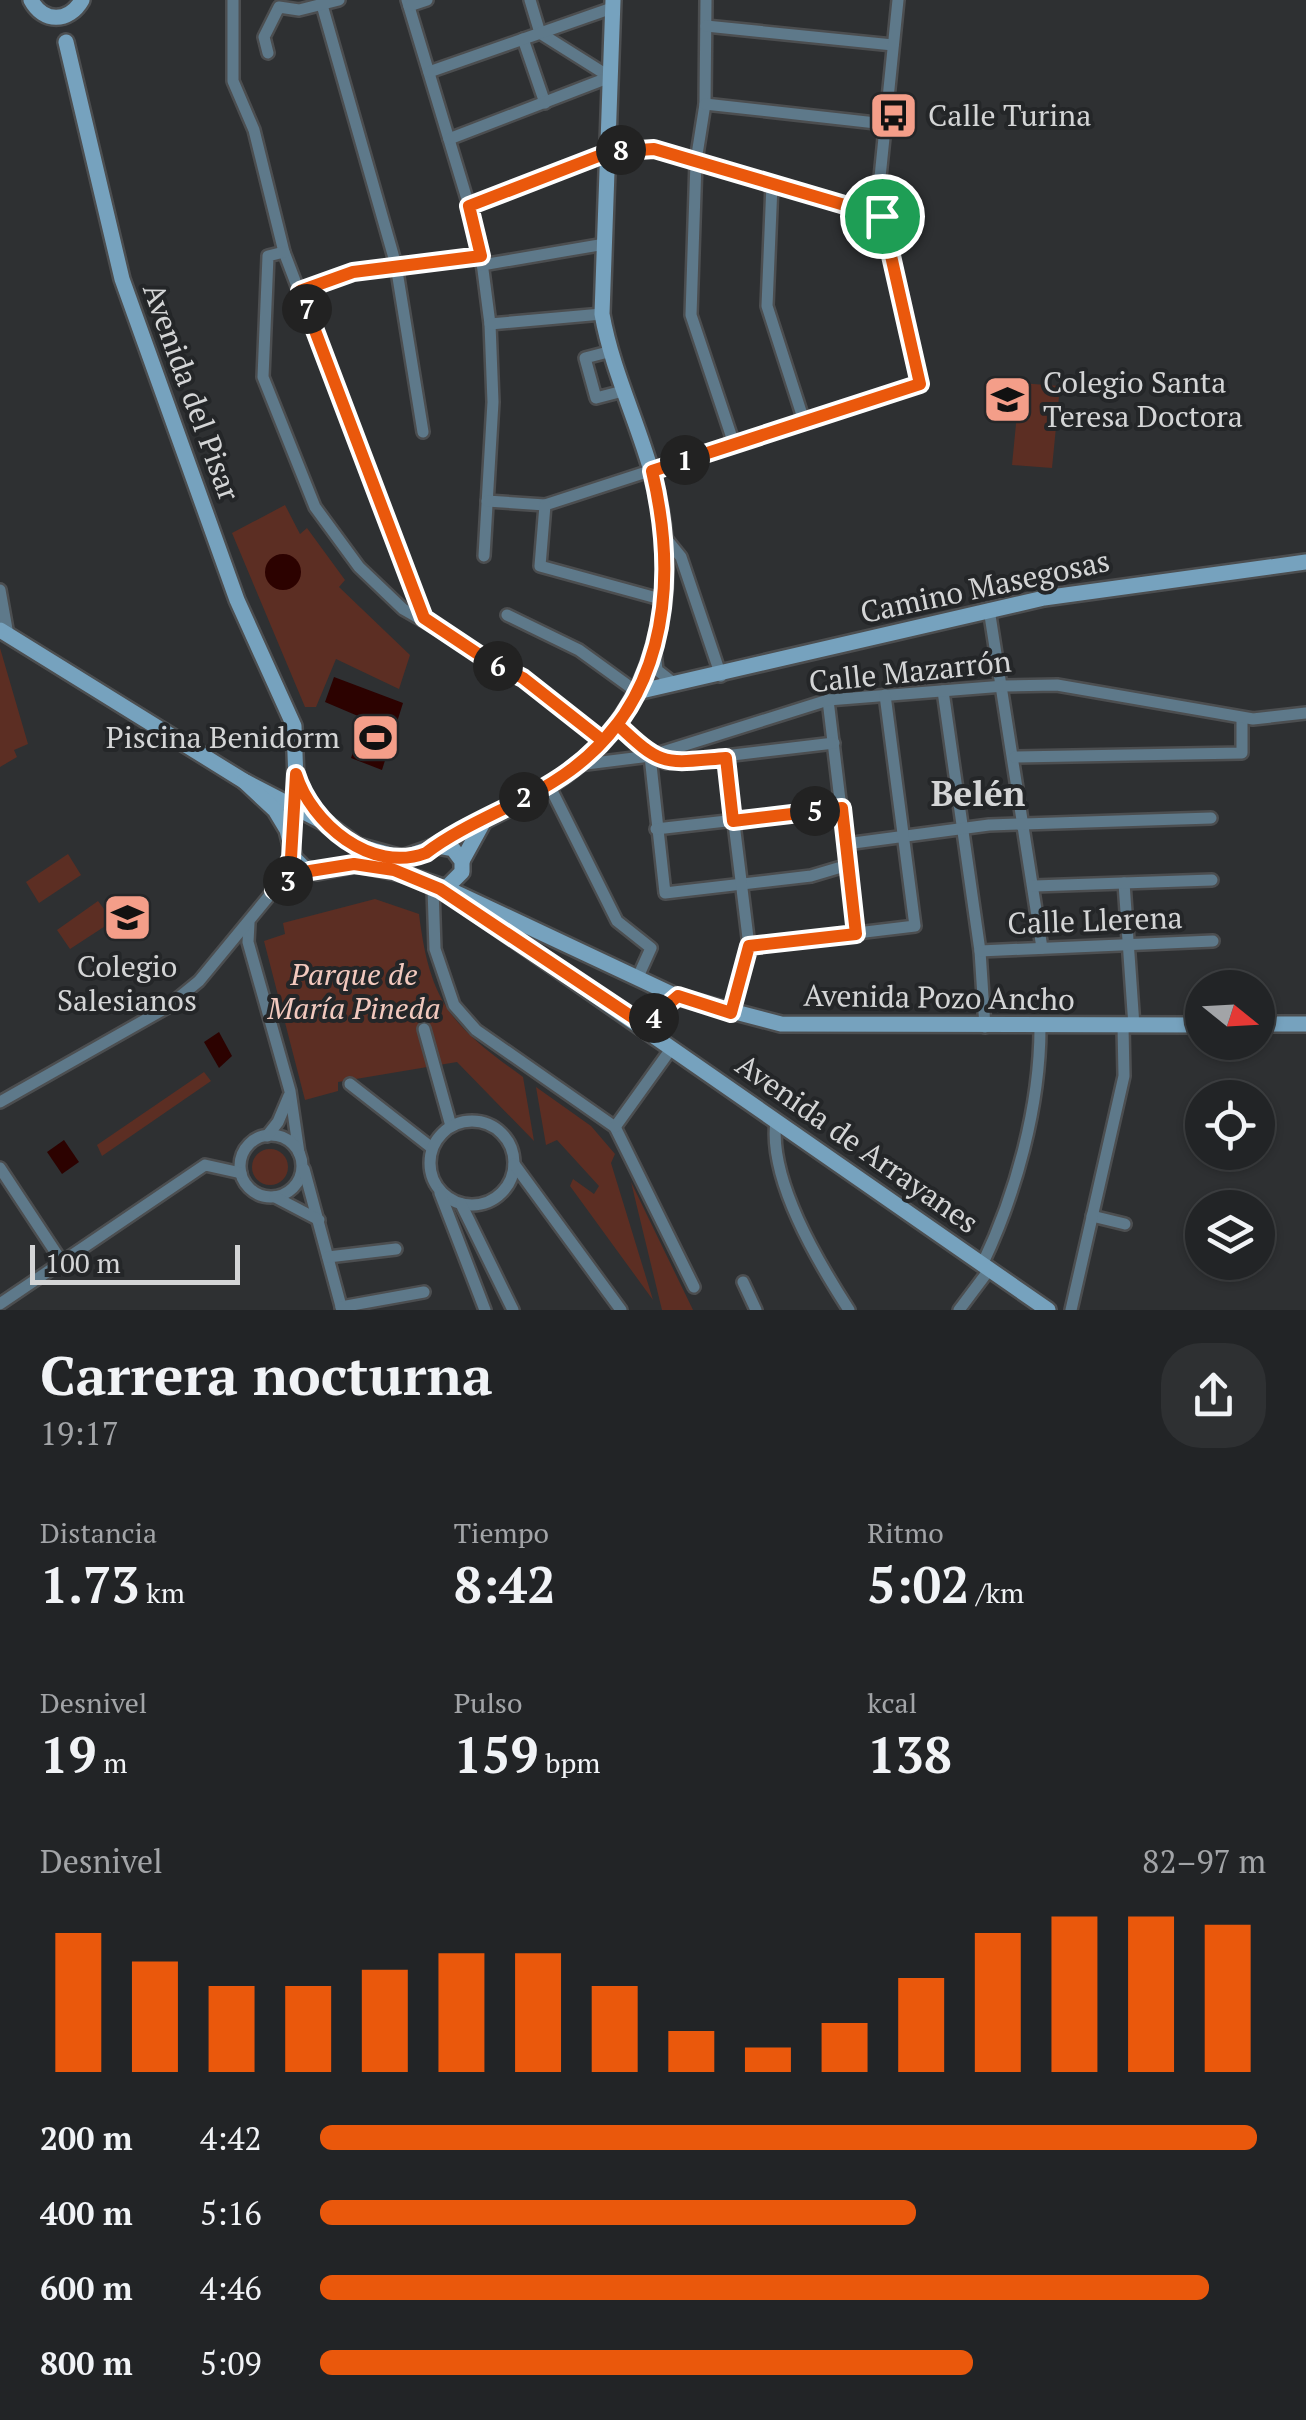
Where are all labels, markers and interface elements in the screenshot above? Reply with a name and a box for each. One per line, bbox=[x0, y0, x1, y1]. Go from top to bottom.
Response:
bus stop icon: Calle Turina bbox=[867, 90, 919, 142]
place label: Calle Turina bbox=[928, 95, 1091, 135]
pin: 8 bbox=[596, 125, 646, 175]
text: 8 bbox=[613, 131, 629, 168]
pin bbox=[840, 174, 925, 259]
icon: arrive bbox=[855, 189, 910, 244]
street label: Avenida del Pisar bbox=[134, 277, 250, 506]
pin: 7 bbox=[282, 284, 332, 334]
text: 7 bbox=[299, 290, 315, 327]
place label: Colegio Santa Teresa Doctora bbox=[1043, 362, 1243, 436]
school or university icon: Colegio Santa Teresa Doctora bbox=[982, 374, 1034, 426]
pin: 1 bbox=[660, 435, 710, 485]
text: 1 bbox=[677, 441, 693, 478]
street label: Camino Masegosas bbox=[856, 540, 1113, 632]
street label: Calle Mazarrón bbox=[807, 640, 1013, 702]
pin: 6 bbox=[473, 641, 523, 691]
text: 6 bbox=[490, 647, 506, 684]
sports icon: Piscina Benidorm bbox=[349, 712, 401, 764]
place label: Piscina Benidorm bbox=[106, 717, 340, 757]
district label: Belén bbox=[931, 770, 1026, 816]
pin: 2 bbox=[499, 772, 549, 822]
text: 2 bbox=[516, 778, 532, 815]
pin: 5 bbox=[790, 786, 840, 836]
text: 5 bbox=[807, 792, 823, 829]
pin: 3 bbox=[263, 856, 313, 906]
text: 3 bbox=[280, 862, 296, 899]
school or university icon: Colegio Salesianos bbox=[101, 892, 153, 944]
street label: Calle Llerena bbox=[1007, 897, 1183, 943]
place label: Colegio Salesianos bbox=[57, 946, 197, 1020]
park label: Parque de María Pineda bbox=[266, 954, 441, 1028]
north arrow bbox=[1185, 970, 1275, 1060]
map controls bbox=[1185, 970, 1275, 1280]
street label: Avenida Pozo Ancho bbox=[803, 975, 1075, 1019]
pin: 4 bbox=[629, 993, 679, 1043]
text: 4 bbox=[646, 999, 662, 1036]
street label: Avenida de Arrayanes bbox=[728, 1044, 987, 1242]
button: locate bbox=[1185, 1080, 1275, 1170]
button: layers bbox=[1185, 1190, 1275, 1280]
scale bar bbox=[30, 1240, 240, 1284]
text: 100 m bbox=[45, 1244, 121, 1281]
text: Carrera nocturna bbox=[40, 1338, 493, 1411]
button: share bbox=[1161, 1343, 1266, 1448]
text: 19:17 bbox=[40, 1412, 119, 1454]
text: Distancia bbox=[40, 1514, 157, 1551]
text: Tiempo bbox=[454, 1514, 549, 1551]
text: Ritmo bbox=[867, 1514, 944, 1551]
text: 1.73 bbox=[40, 1551, 140, 1617]
text: 8:42 bbox=[454, 1551, 556, 1617]
text: 5:02 bbox=[867, 1551, 969, 1617]
text: km bbox=[140, 1574, 185, 1611]
text: /km bbox=[969, 1574, 1024, 1611]
text: Desnivel bbox=[40, 1684, 147, 1721]
text: Pulso bbox=[454, 1684, 522, 1721]
text: kcal bbox=[867, 1684, 917, 1721]
text: 19 bbox=[40, 1721, 97, 1787]
text: 159 bbox=[454, 1721, 538, 1787]
text: 138 bbox=[867, 1721, 952, 1787]
text: m bbox=[97, 1744, 127, 1781]
text: bpm bbox=[538, 1744, 600, 1781]
text: Desnivel bbox=[40, 1840, 163, 1882]
text: 82–97 m bbox=[1142, 1840, 1266, 1882]
text: 200 m bbox=[40, 2117, 132, 2159]
text: 4:42 bbox=[200, 2117, 262, 2159]
text: 400 m bbox=[40, 2192, 132, 2234]
text: 5:16 bbox=[200, 2192, 262, 2234]
text: 600 m bbox=[40, 2267, 132, 2309]
text: 4:46 bbox=[200, 2267, 262, 2309]
text: 800 m bbox=[40, 2342, 132, 2384]
text: 5:09 bbox=[200, 2342, 262, 2384]

